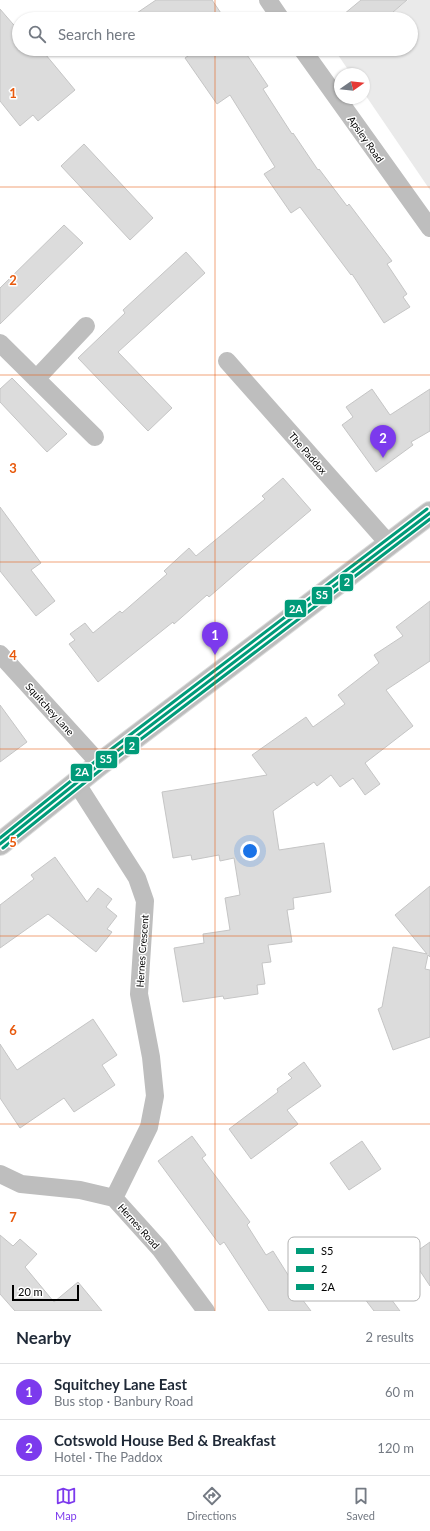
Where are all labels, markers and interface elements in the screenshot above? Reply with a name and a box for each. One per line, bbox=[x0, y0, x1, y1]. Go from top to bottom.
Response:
search box bbox=[12, 12, 418, 56]
icon: search bbox=[26, 23, 48, 45]
text: Search here bbox=[58, 25, 135, 43]
north arrow bbox=[334, 68, 370, 104]
text: 1 bbox=[9, 85, 17, 101]
street label: Apsley Road bbox=[346, 113, 386, 165]
text: 2 bbox=[9, 272, 17, 288]
pin: 2 bbox=[370, 425, 396, 458]
street label: The Paddox bbox=[287, 430, 329, 476]
text: 3 bbox=[9, 460, 17, 476]
line badge: 2 bbox=[339, 573, 354, 592]
text: 2 bbox=[344, 575, 350, 588]
line badge: S5 bbox=[311, 586, 333, 605]
text: S5 bbox=[316, 588, 328, 601]
line badge: 2A bbox=[284, 599, 307, 618]
text: 2A bbox=[289, 602, 303, 615]
pin: 1 bbox=[202, 622, 228, 655]
text: 4 bbox=[9, 647, 17, 663]
street label: Squitchey Lane bbox=[23, 680, 77, 738]
line badge: 2 bbox=[124, 736, 140, 755]
text: 2 bbox=[129, 739, 135, 752]
line badge: S5 bbox=[95, 750, 118, 769]
text: S5 bbox=[100, 752, 112, 765]
line badge: 2A bbox=[70, 763, 93, 782]
text: 2A bbox=[75, 765, 89, 778]
text: 5 bbox=[9, 834, 17, 850]
your location bbox=[240, 841, 260, 861]
street label: Hernes Crescent bbox=[133, 914, 151, 988]
text: 6 bbox=[9, 1022, 17, 1038]
street label: Hernes Road bbox=[116, 1201, 162, 1251]
text: 7 bbox=[9, 1209, 17, 1225]
legend bbox=[288, 1237, 420, 1301]
text: S5 bbox=[321, 1244, 333, 1257]
text: 2 bbox=[321, 1262, 327, 1275]
text: 2A bbox=[321, 1280, 335, 1293]
scale bar bbox=[12, 1283, 79, 1302]
text: 20 m bbox=[18, 1285, 43, 1298]
text: Nearby bbox=[16, 1327, 71, 1348]
text: 2 results bbox=[366, 1329, 414, 1345]
text: Squitchey Lane East bbox=[54, 1375, 187, 1393]
text: 1 bbox=[25, 1384, 33, 1400]
text: 60 m bbox=[385, 1384, 414, 1400]
text: Bus stop · Banbury Road bbox=[54, 1393, 193, 1409]
text: Cotswold House Bed & Breakfast bbox=[54, 1431, 276, 1449]
text: 2 bbox=[25, 1440, 33, 1456]
text: 120 m bbox=[377, 1440, 414, 1456]
text: Hotel · The Paddox bbox=[54, 1449, 162, 1465]
tab: Map bbox=[55, 1485, 77, 1522]
tab: Directions bbox=[187, 1485, 236, 1522]
tab: Saved bbox=[346, 1485, 375, 1522]

